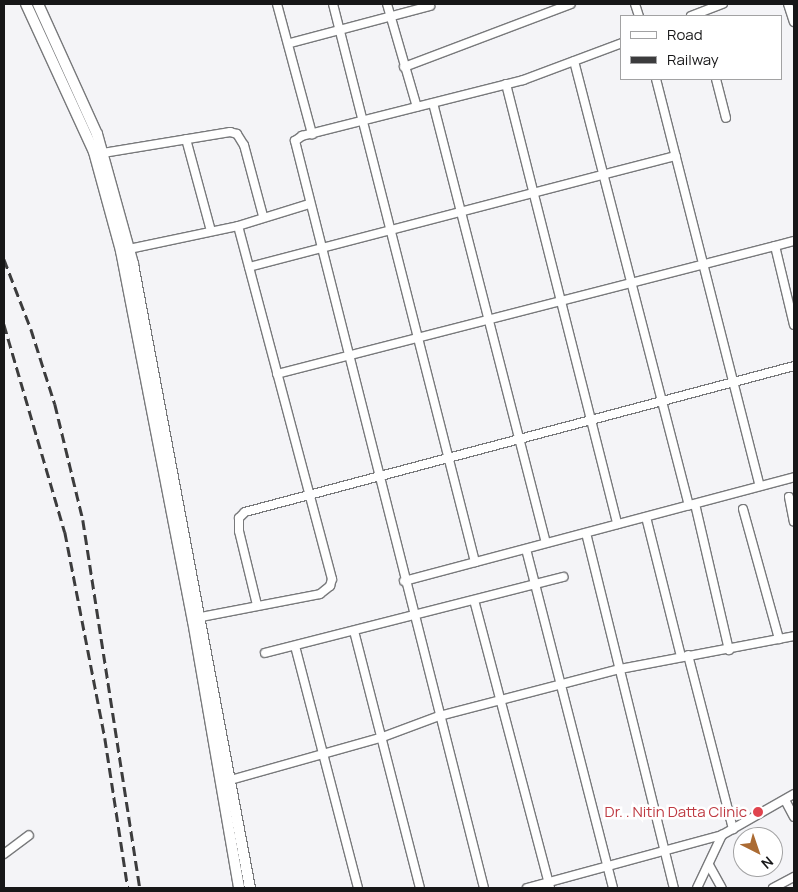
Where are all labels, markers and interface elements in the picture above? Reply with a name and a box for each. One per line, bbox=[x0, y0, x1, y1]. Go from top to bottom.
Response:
legend bbox=[620, 15, 783, 80]
text: Road bbox=[667, 24, 703, 45]
text: Railway bbox=[667, 49, 719, 70]
place label: Dr. . Nitin Datta Clinic bbox=[605, 803, 747, 821]
marker: Dr. . Nitin Datta Clinic bbox=[751, 805, 765, 819]
north arrow bbox=[733, 827, 783, 877]
text: N bbox=[757, 852, 778, 873]

